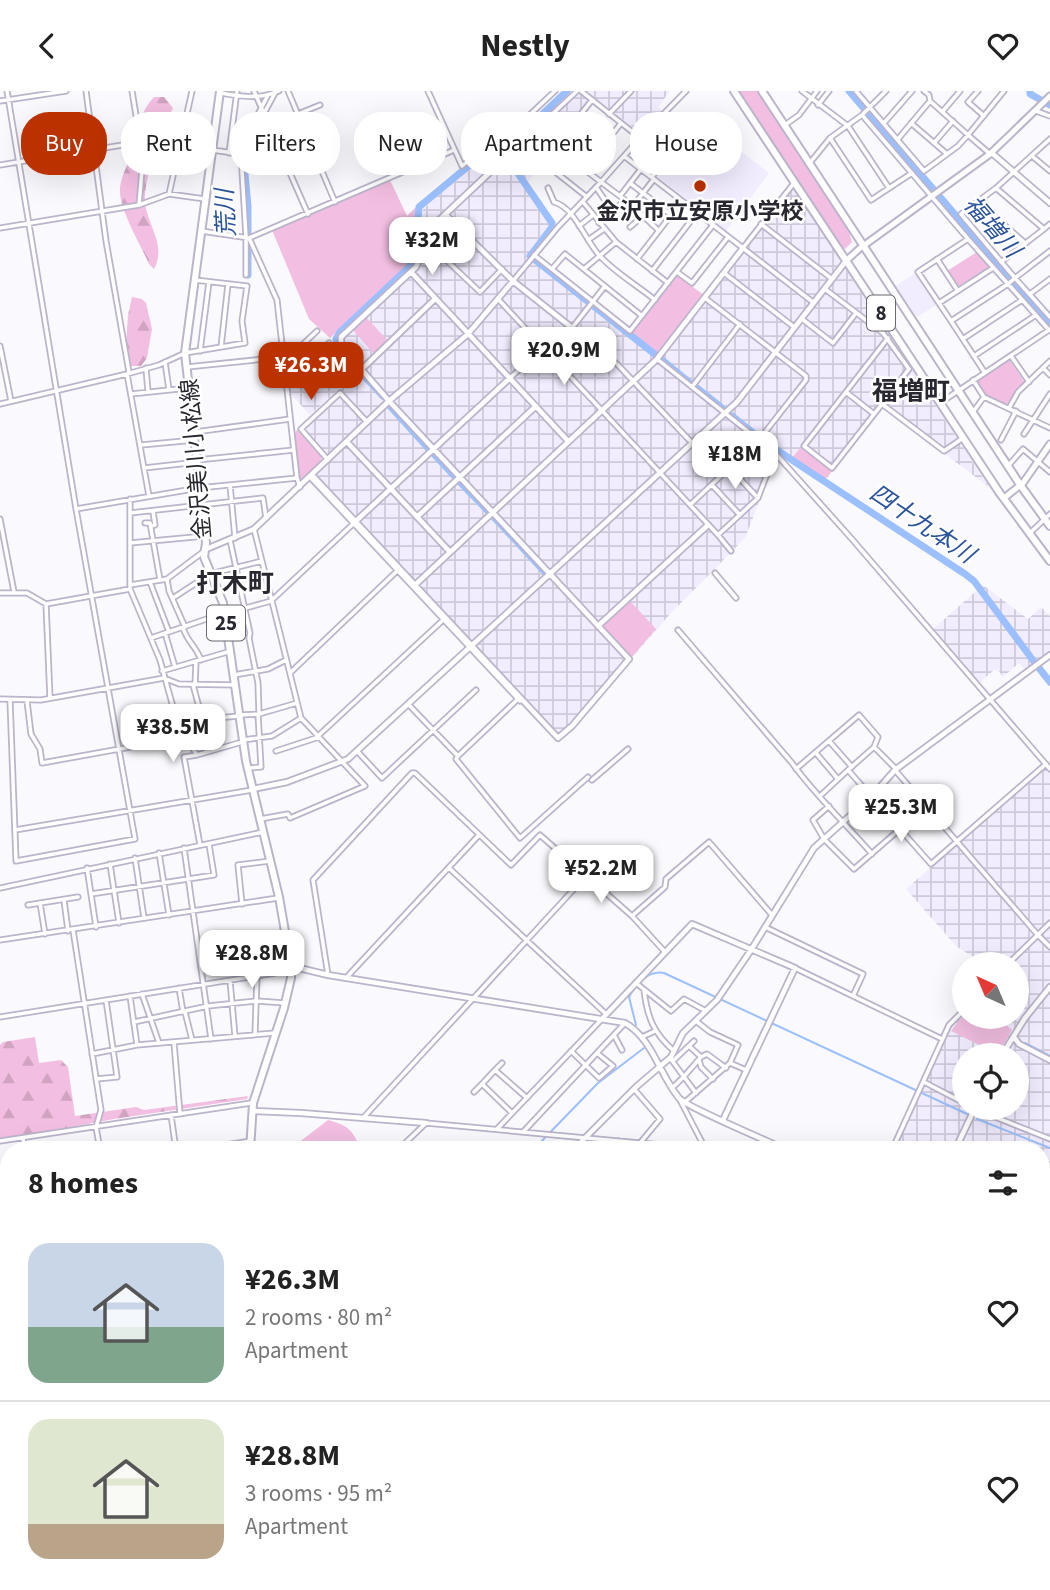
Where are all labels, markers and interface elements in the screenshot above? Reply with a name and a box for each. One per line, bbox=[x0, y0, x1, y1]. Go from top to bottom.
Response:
text: Nestly bbox=[480, 23, 570, 69]
icon: back bbox=[28, 27, 66, 65]
icon: heart bbox=[984, 27, 1022, 65]
chip: Buy bbox=[21, 112, 107, 175]
chip: Rent bbox=[121, 112, 216, 175]
chip: Filters bbox=[230, 112, 340, 175]
chip: New bbox=[354, 112, 447, 175]
chip: Apartment bbox=[461, 112, 616, 175]
chip: House bbox=[630, 112, 742, 175]
marker: 金沢市立安原小学校 bbox=[692, 178, 708, 194]
water label: 荒川 bbox=[207, 185, 245, 238]
water label: 福増川 bbox=[955, 188, 1031, 268]
place label: 金沢市立安原小学校 bbox=[597, 195, 804, 228]
pin: ¥32M bbox=[391, 218, 473, 277]
text: ¥32M bbox=[405, 223, 459, 256]
road number: 8 bbox=[867, 295, 895, 331]
pin: ¥20.9M bbox=[507, 327, 621, 387]
text: ¥20.9M bbox=[527, 333, 601, 366]
pin: ¥26.3M bbox=[254, 343, 368, 402]
text: ¥26.3M bbox=[274, 348, 348, 381]
district label: 福増町 bbox=[872, 373, 950, 410]
street label: 金沢美川小松線 bbox=[173, 377, 219, 541]
pin: ¥18M bbox=[694, 431, 776, 491]
text: ¥18M bbox=[708, 437, 762, 470]
water label: 四十九本川 bbox=[862, 476, 984, 574]
district label: 打木町 bbox=[196, 565, 274, 602]
road number: 25 bbox=[207, 605, 245, 641]
pin: ¥38.5M bbox=[116, 705, 230, 764]
text: ¥38.5M bbox=[136, 710, 210, 743]
pin: ¥25.3M bbox=[844, 785, 958, 844]
text: ¥25.3M bbox=[864, 790, 938, 823]
pin: ¥52.2M bbox=[544, 845, 658, 905]
text: ¥52.2M bbox=[564, 851, 638, 884]
pin: ¥28.8M bbox=[195, 930, 309, 990]
text: ¥28.8M bbox=[215, 936, 289, 969]
north arrow bbox=[952, 952, 1029, 1029]
map controls bbox=[952, 952, 1029, 1120]
button: locate bbox=[952, 1043, 1029, 1120]
text: 8 homes bbox=[28, 1162, 138, 1205]
icon: filters bbox=[984, 1164, 1022, 1202]
text: ¥26.3M bbox=[245, 1258, 340, 1301]
icon: home bbox=[84, 1271, 168, 1355]
icon: heart bbox=[984, 1294, 1022, 1332]
text: 2 rooms · 80 m² bbox=[245, 1301, 392, 1334]
text: Apartment bbox=[245, 1334, 348, 1367]
text: ¥28.8M bbox=[245, 1434, 340, 1477]
icon: home bbox=[84, 1447, 168, 1531]
icon: heart bbox=[984, 1470, 1022, 1508]
text: 3 rooms · 95 m² bbox=[245, 1477, 392, 1510]
text: Apartment bbox=[245, 1510, 348, 1543]

